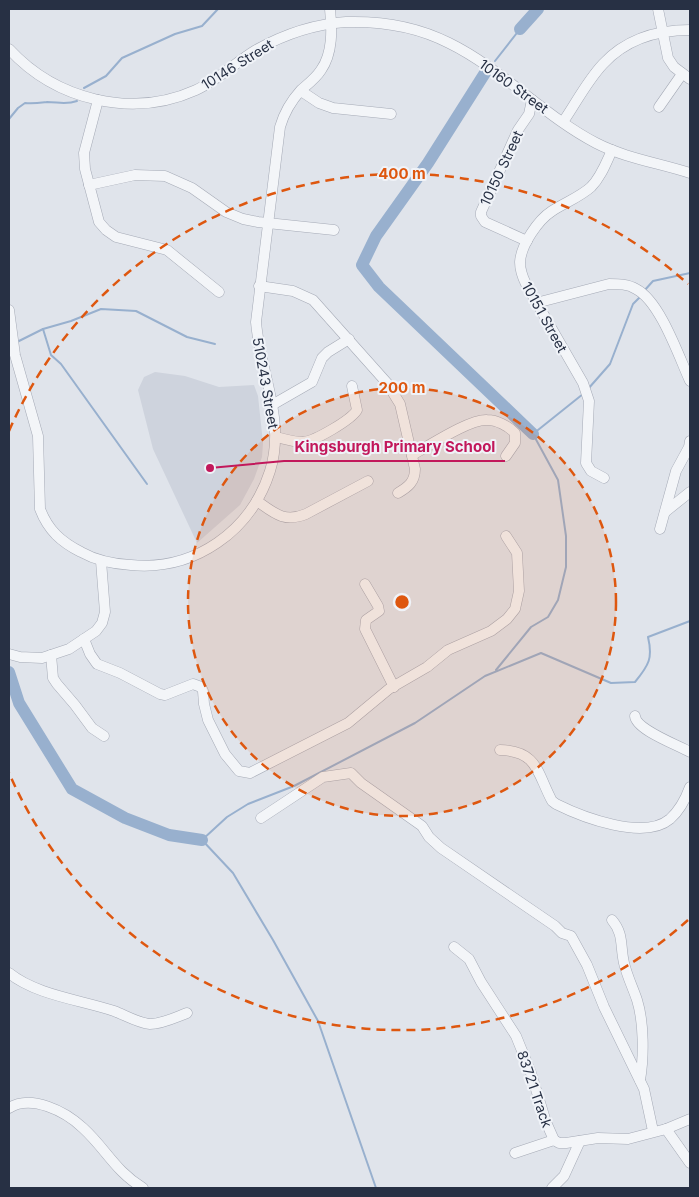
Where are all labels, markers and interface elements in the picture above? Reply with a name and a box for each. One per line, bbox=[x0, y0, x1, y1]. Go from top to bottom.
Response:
street label: 10146 Street bbox=[198, 35, 276, 93]
street label: 10160 Street bbox=[476, 55, 552, 117]
street label: 10150 Street bbox=[476, 127, 526, 208]
text: 400 m bbox=[378, 164, 426, 183]
street label: 10151 Street bbox=[519, 279, 572, 356]
street label: 510243 Street bbox=[250, 336, 282, 430]
text: 200 m bbox=[379, 378, 425, 397]
callout: Kingsburgh Primary School bbox=[284, 431, 505, 461]
text: Kingsburgh Primary School bbox=[295, 437, 495, 456]
centre of rings bbox=[393, 593, 411, 611]
street label: 83721 Track bbox=[514, 1048, 556, 1130]

